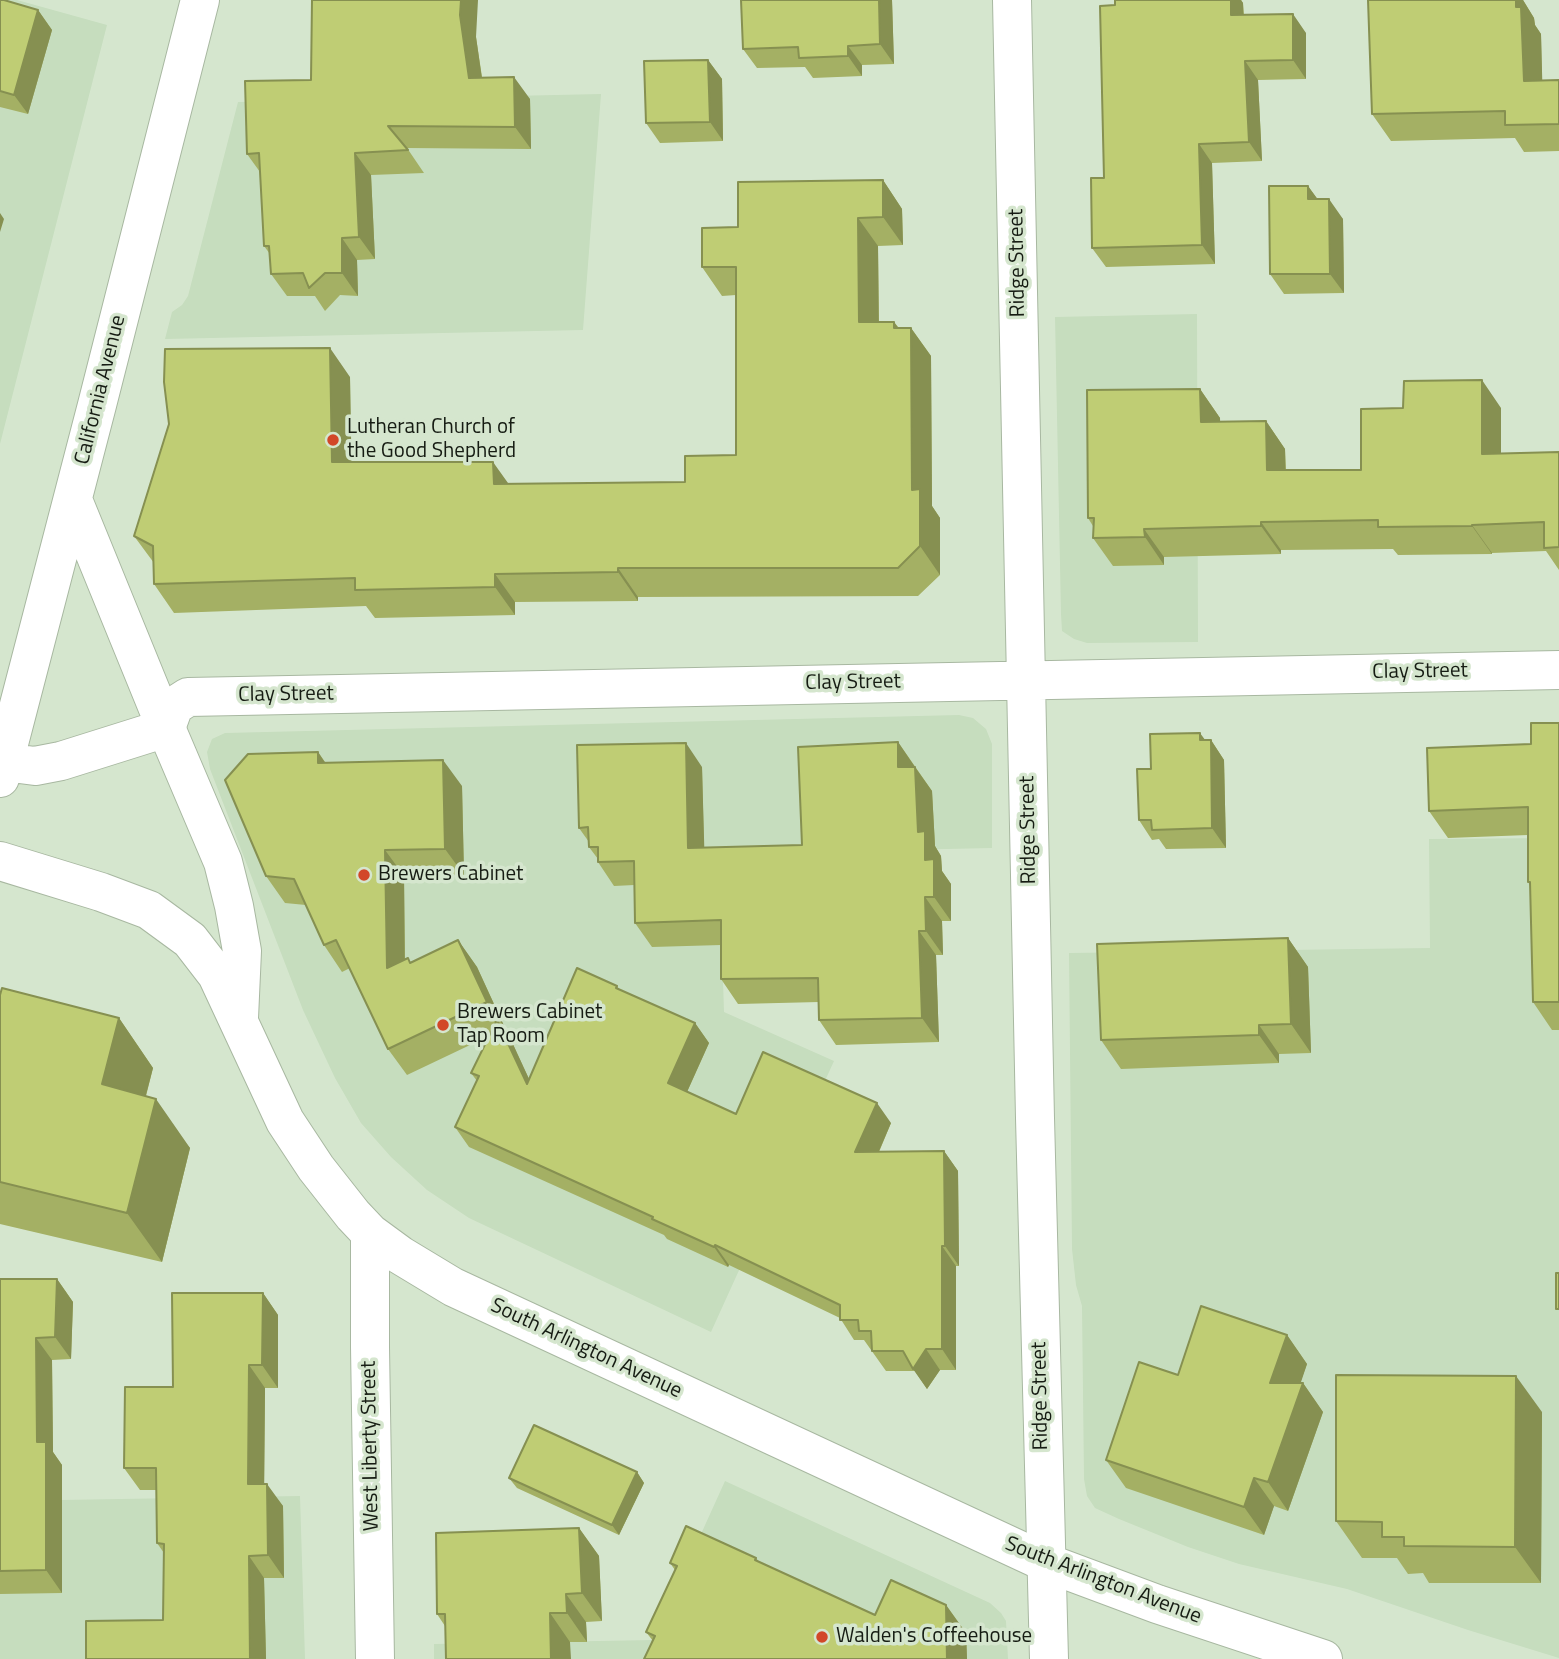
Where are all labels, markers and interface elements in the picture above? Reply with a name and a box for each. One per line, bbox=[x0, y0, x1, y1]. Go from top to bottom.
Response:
street label: Ridge Street bbox=[1004, 208, 1032, 318]
street label: California Avenue bbox=[70, 313, 132, 467]
place label: Lutheran Church of the Good Shepherd bbox=[347, 415, 516, 465]
marker: Lutheran Church of the Good Shepherd bbox=[325, 432, 341, 448]
street label: Clay Street bbox=[1372, 659, 1468, 685]
street label: Clay Street bbox=[805, 670, 901, 696]
street label: Clay Street bbox=[238, 682, 334, 708]
street label: Ridge Street bbox=[1015, 775, 1043, 885]
place label: Brewers Cabinet bbox=[378, 862, 523, 888]
marker: Brewers Cabinet bbox=[356, 867, 372, 883]
place label: Brewers Cabinet Tap Room bbox=[457, 1000, 602, 1050]
marker: Brewers Cabinet Tap Room bbox=[435, 1017, 451, 1033]
street label: South Arlington Avenue bbox=[486, 1294, 686, 1404]
street label: Ridge Street bbox=[1027, 1341, 1055, 1451]
street label: West Liberty Street bbox=[357, 1361, 385, 1531]
street label: South Arlington Avenue bbox=[1001, 1532, 1205, 1630]
place label: Walden's Coffeehouse bbox=[836, 1624, 1032, 1650]
marker: Walden's Coffeehouse bbox=[814, 1629, 830, 1645]

